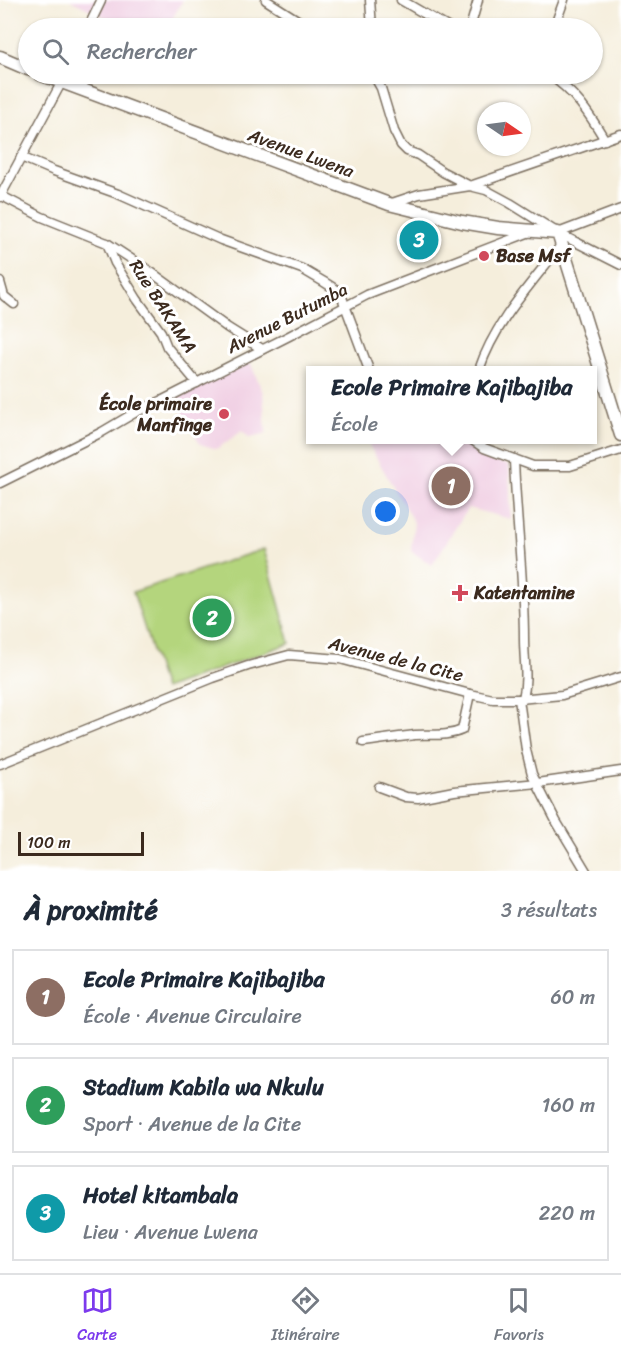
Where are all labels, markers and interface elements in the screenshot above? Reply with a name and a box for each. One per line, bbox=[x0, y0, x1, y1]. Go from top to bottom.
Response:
search box bbox=[18, 18, 603, 84]
text: Rechercher bbox=[87, 32, 197, 71]
icon: search bbox=[39, 35, 72, 68]
north arrow bbox=[477, 102, 531, 156]
street label: Avenue Lwena bbox=[242, 119, 359, 187]
pin: 3 bbox=[400, 218, 438, 262]
place label: Base Msf bbox=[496, 240, 572, 272]
marker: Base Msf bbox=[477, 249, 491, 263]
street label: Rue BAKAMA bbox=[121, 253, 205, 359]
street label: Avenue Butumba bbox=[220, 274, 353, 363]
popup bbox=[306, 366, 597, 444]
text: Ecole Primaire Kajibajiba bbox=[331, 368, 572, 407]
place label: École primaire Manfinge bbox=[99, 388, 213, 441]
marker: École primaire Manfinge bbox=[217, 407, 231, 421]
text: École bbox=[331, 407, 378, 442]
pin: 1 bbox=[432, 464, 470, 508]
your location bbox=[371, 497, 400, 526]
place label: Katentamine bbox=[473, 577, 576, 609]
marker: Katentamine bbox=[451, 584, 469, 602]
pin: 2 bbox=[192, 596, 232, 640]
street label: Avenue de la Cite bbox=[324, 627, 467, 691]
text: 100 m bbox=[27, 828, 71, 857]
scale bar bbox=[18, 829, 144, 856]
text: À proximité bbox=[24, 887, 158, 933]
text: 3 résultats bbox=[501, 893, 597, 928]
text: Ecole Primaire Kajibajiba bbox=[83, 960, 325, 999]
text: 1 bbox=[41, 980, 50, 1015]
text: 60 m bbox=[550, 980, 595, 1015]
text: École · Avenue Circulaire bbox=[83, 999, 302, 1034]
text: Stadium Kabila wa Nkulu bbox=[83, 1068, 324, 1107]
text: 2 bbox=[40, 1088, 51, 1123]
text: 160 m bbox=[542, 1088, 595, 1123]
text: Sport · Avenue de la Cite bbox=[83, 1107, 301, 1142]
text: Hotel kitambala bbox=[83, 1176, 238, 1215]
text: 3 bbox=[40, 1196, 51, 1231]
text: 220 m bbox=[539, 1196, 595, 1231]
text: Lieu · Avenue Lwena bbox=[83, 1215, 258, 1250]
tab: Carte bbox=[77, 1284, 117, 1349]
tab: Itinéraire bbox=[271, 1284, 340, 1349]
tab: Favoris bbox=[494, 1284, 544, 1349]

